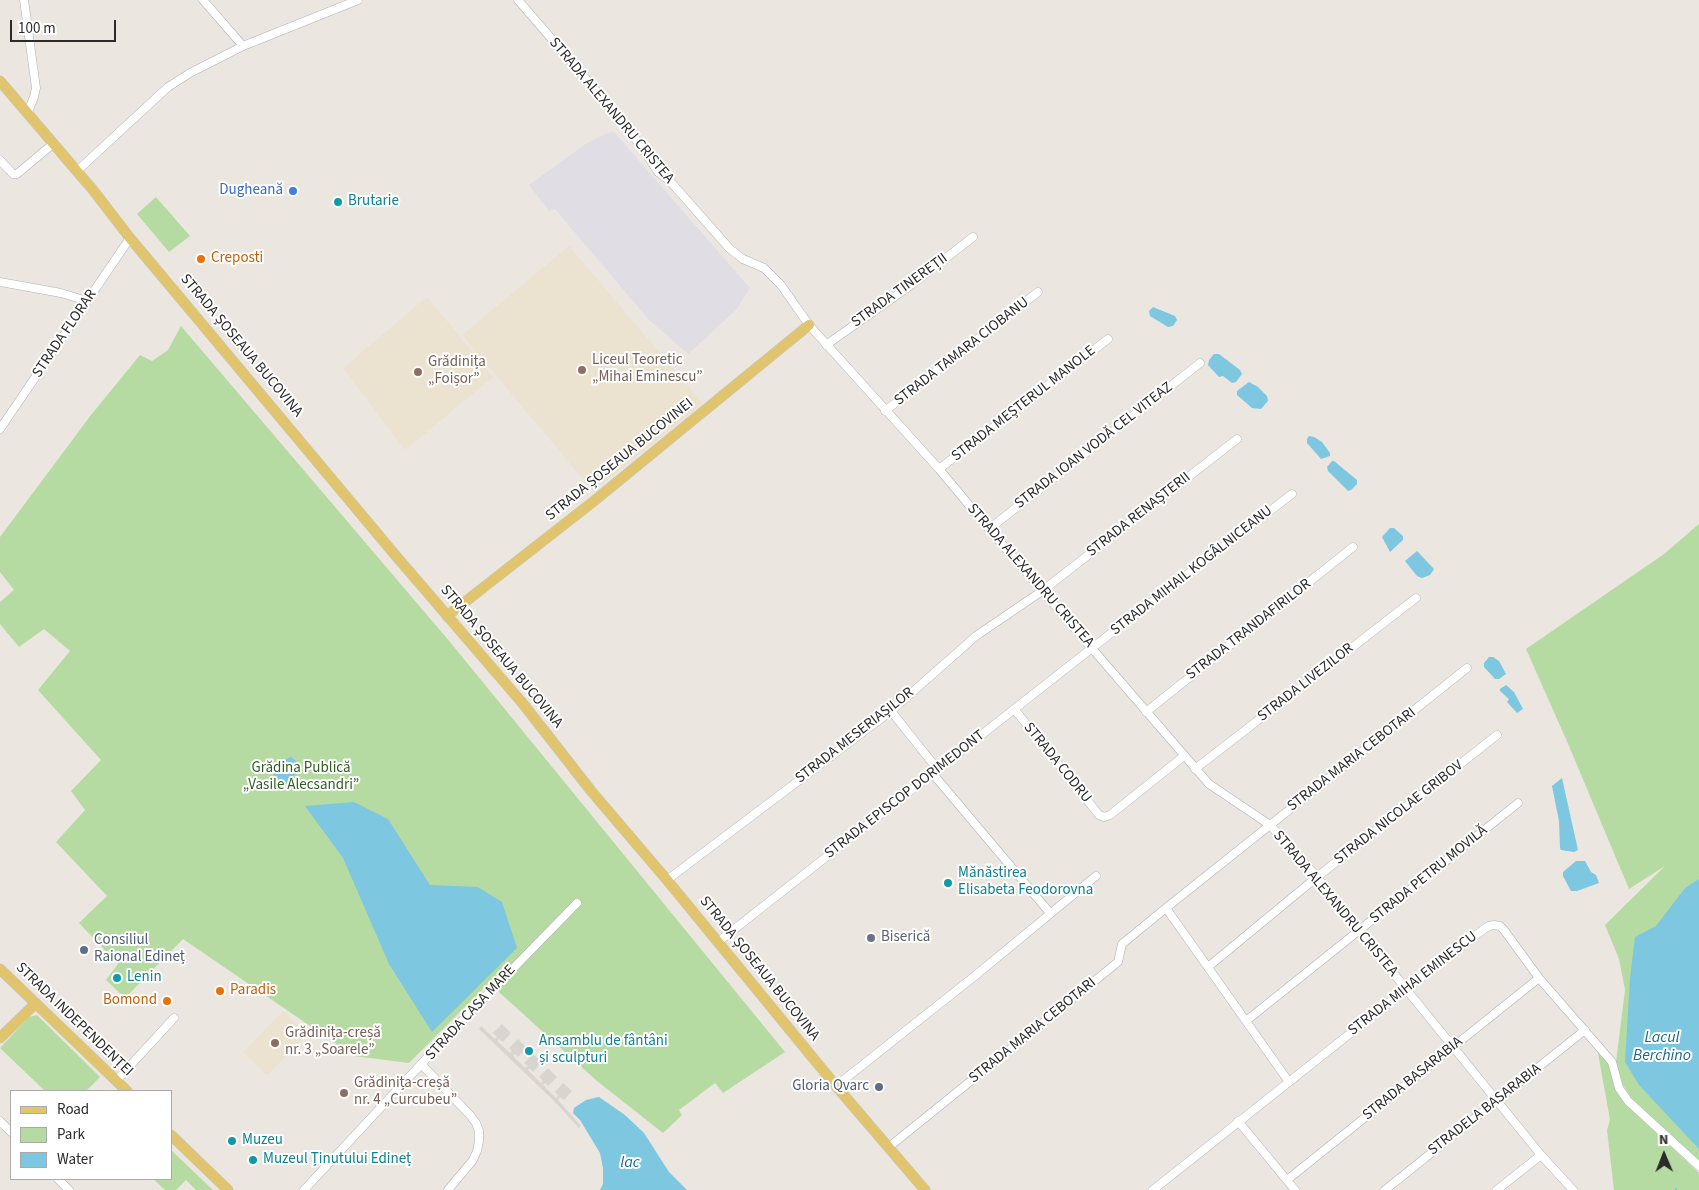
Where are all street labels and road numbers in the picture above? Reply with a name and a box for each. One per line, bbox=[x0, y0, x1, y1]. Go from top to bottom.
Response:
street label: STRADA ALEXANDRU CRISTEA bbox=[545, 34, 677, 188]
street label: STRADA TINEREȚII bbox=[848, 250, 952, 332]
street label: STRADA ȘOSEAUA BUCOVINA bbox=[176, 271, 306, 421]
street label: STRADA FLORAR bbox=[29, 287, 101, 381]
street label: STRADA TAMARA CIOBANU bbox=[891, 294, 1033, 410]
street label: STRADA MEȘTERUL MANOLE bbox=[949, 342, 1099, 466]
street label: STRADA IOAN VODĂ CEL VITEAZ bbox=[1011, 379, 1177, 513]
street label: STRADA ȘOSEAUA BUCOVINEI bbox=[543, 395, 697, 525]
street label: STRADA RENAȘTERII bbox=[1083, 469, 1195, 561]
street label: STRADA ALEXANDRU CRISTEA bbox=[963, 500, 1097, 652]
street label: STRADA MIHAIL KOGÂLNICEANU bbox=[1108, 502, 1276, 640]
street label: STRADA TRANDAFIRILOR bbox=[1183, 576, 1315, 684]
street label: STRADA ȘOSEAUA BUCOVINA bbox=[436, 582, 566, 732]
street label: STRADA LIVEZILOR bbox=[1254, 640, 1358, 726]
street label: STRADA MESERIAȘILOR bbox=[792, 684, 918, 788]
street label: STRADA MARIA CEBOTARI bbox=[1284, 704, 1420, 816]
street label: STRADA CODRU bbox=[1019, 719, 1095, 807]
street label: STRADA EPISCOP DORIMEDONT bbox=[821, 727, 989, 863]
street label: STRADA NICOLAE GRIBOV bbox=[1331, 757, 1467, 869]
street label: STRADA PETRU MOVILĂ bbox=[1367, 822, 1491, 928]
street label: STRADA ALEXANDRU CRISTEA bbox=[1269, 827, 1401, 981]
street label: STRADA ȘOSEAUA BUCOVINA bbox=[695, 893, 823, 1045]
street label: STRADA MIHAI EMINESCU bbox=[1345, 928, 1481, 1040]
street label: STRADA INDEPENDENȚEI bbox=[12, 959, 136, 1081]
street label: STRADA CASA MARE bbox=[422, 962, 520, 1064]
street label: STRADA MARIA CEBOTARI bbox=[966, 974, 1100, 1088]
street label: STRADA BASARABIA bbox=[1359, 1033, 1467, 1125]
street label: STRADELA BASARABIA bbox=[1425, 1060, 1545, 1160]

